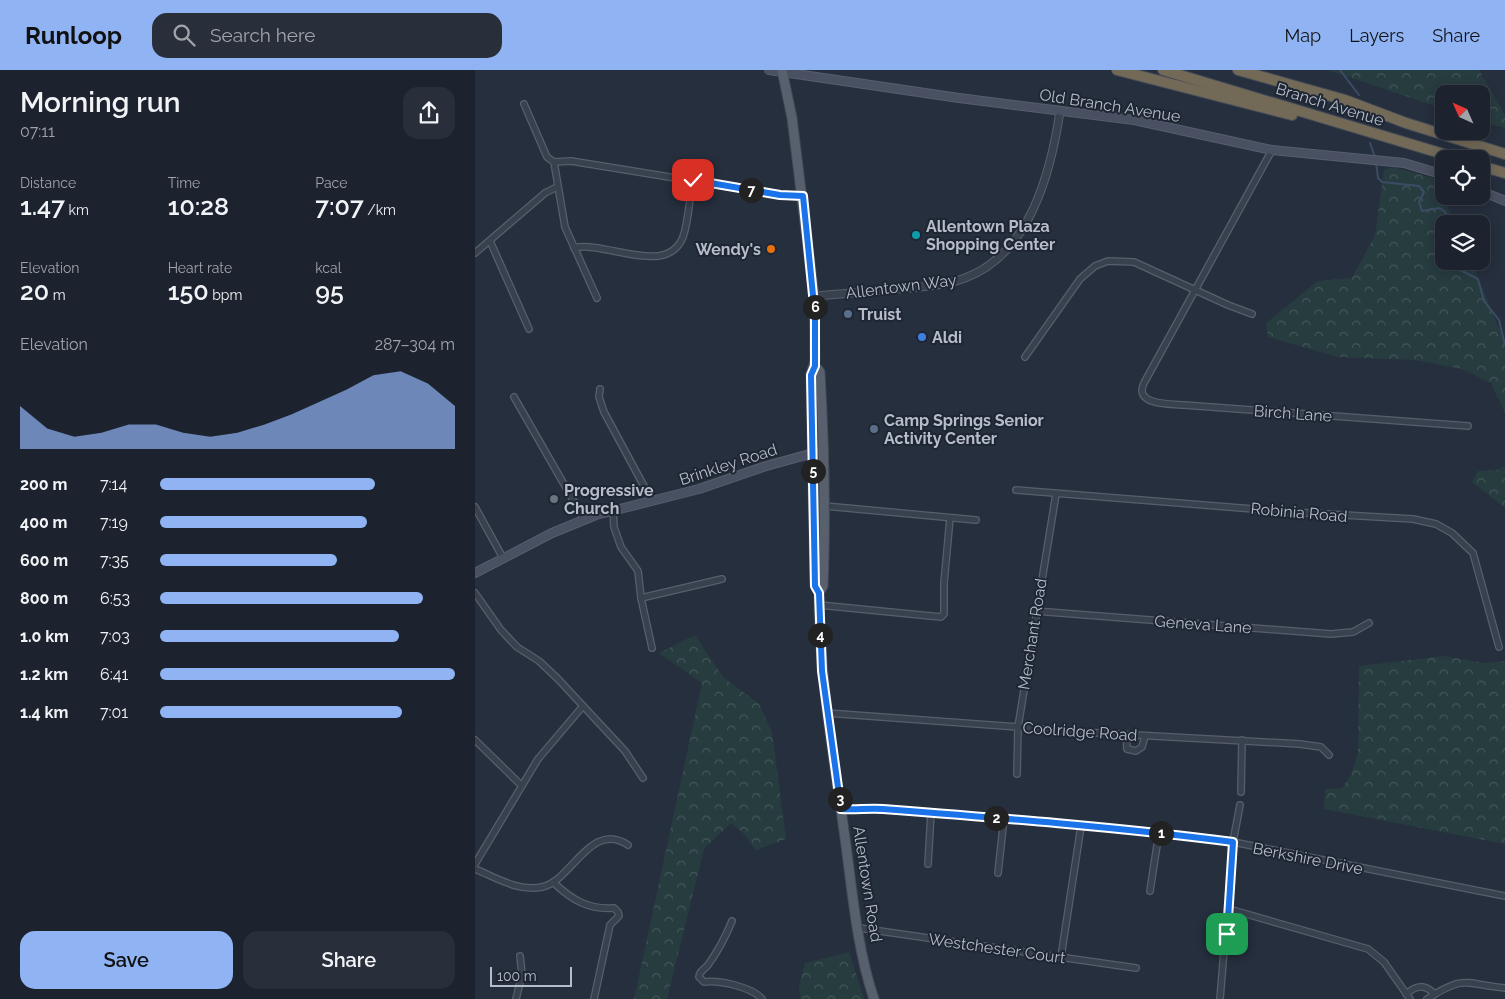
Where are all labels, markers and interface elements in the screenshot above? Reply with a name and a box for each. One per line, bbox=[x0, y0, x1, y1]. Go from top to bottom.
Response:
search box bbox=[152, 13, 502, 58]
text: Runloop bbox=[25, 21, 122, 50]
icon: search bbox=[170, 21, 198, 49]
text: Search here bbox=[210, 24, 316, 46]
text: Map bbox=[1285, 25, 1321, 46]
text: Layers bbox=[1349, 25, 1404, 46]
text: Share bbox=[1432, 25, 1480, 46]
street label: Branch Avenue bbox=[1273, 79, 1386, 130]
street label: Old Branch Avenue bbox=[1038, 85, 1182, 126]
north arrow bbox=[1435, 85, 1490, 140]
map controls bbox=[1435, 85, 1490, 270]
text: Morning run bbox=[20, 86, 180, 119]
button: share bbox=[403, 87, 455, 139]
text: 07:11 bbox=[20, 122, 55, 141]
button: locate bbox=[1435, 150, 1490, 205]
pin bbox=[672, 159, 714, 201]
icon: check bbox=[679, 166, 707, 194]
text: Distance bbox=[20, 175, 76, 191]
text: Time bbox=[168, 175, 200, 191]
text: Pace bbox=[315, 175, 347, 191]
pin: 7 bbox=[739, 178, 763, 202]
text: 7 bbox=[748, 182, 755, 198]
text: 1.47 bbox=[20, 191, 65, 221]
text: 10:28 bbox=[168, 191, 229, 221]
text: 7:07 bbox=[315, 191, 364, 221]
text: km bbox=[65, 202, 89, 218]
text: /km bbox=[364, 202, 396, 218]
button: layers bbox=[1435, 215, 1490, 270]
place label: Allentown Plaza Shopping Center bbox=[926, 217, 1055, 254]
marker: Allentown Plaza Shopping Center bbox=[910, 229, 922, 241]
place label: Wendy's bbox=[695, 240, 761, 259]
marker: Wendy's bbox=[765, 243, 777, 255]
text: Elevation bbox=[20, 260, 79, 276]
text: Heart rate bbox=[168, 260, 232, 276]
text: kcal bbox=[315, 260, 342, 276]
street label: Allentown Way bbox=[845, 270, 958, 303]
text: 20 bbox=[20, 276, 49, 306]
text: 150 bbox=[168, 276, 209, 306]
text: 95 bbox=[315, 276, 344, 306]
text: m bbox=[49, 287, 66, 303]
text: bpm bbox=[209, 287, 242, 303]
pin: 6 bbox=[803, 294, 827, 320]
text: 6 bbox=[811, 299, 820, 315]
place label: Truist bbox=[858, 305, 901, 324]
marker: Truist bbox=[842, 308, 854, 320]
place label: Aldi bbox=[932, 328, 962, 347]
marker: Aldi bbox=[916, 331, 928, 343]
text: Elevation bbox=[20, 335, 88, 354]
text: 287–304 m bbox=[375, 335, 455, 354]
street label: Birch Lane bbox=[1253, 401, 1333, 426]
place label: Camp Springs Senior Activity Center bbox=[884, 411, 1044, 448]
marker: Camp Springs Senior Activity Center bbox=[868, 423, 880, 435]
street label: Brinkley Road bbox=[677, 440, 780, 489]
pin: 5 bbox=[801, 458, 825, 484]
text: 5 bbox=[810, 463, 817, 479]
text: 200 m bbox=[20, 475, 67, 494]
text: 7:14 bbox=[100, 475, 127, 494]
place label: Progressive Church bbox=[564, 481, 654, 518]
marker: Progressive Church bbox=[548, 493, 560, 505]
street label: Robinia Road bbox=[1250, 499, 1348, 526]
text: 400 m bbox=[20, 513, 68, 532]
text: 7:19 bbox=[100, 513, 128, 532]
text: 600 m bbox=[20, 551, 68, 570]
text: 7:35 bbox=[100, 551, 129, 570]
street label: Merchant Road bbox=[1014, 577, 1051, 691]
text: 800 m bbox=[20, 589, 68, 608]
text: 6:53 bbox=[100, 589, 130, 608]
street label: Geneva Lane bbox=[1154, 612, 1252, 637]
pin: 4 bbox=[807, 622, 833, 648]
text: 1.0 km bbox=[20, 627, 69, 646]
text: 7:03 bbox=[100, 627, 130, 646]
text: 4 bbox=[817, 627, 825, 643]
text: 1.2 km bbox=[20, 665, 68, 684]
text: 6:41 bbox=[100, 665, 128, 684]
text: 1.4 km bbox=[20, 703, 68, 722]
text: 7:01 bbox=[100, 703, 128, 722]
street label: Coolridge Road bbox=[1022, 718, 1138, 745]
pin: 3 bbox=[827, 786, 853, 812]
text: 3 bbox=[837, 791, 844, 807]
pin: 2 bbox=[983, 806, 1009, 830]
text: 2 bbox=[993, 810, 1000, 826]
pin: 1 bbox=[1149, 820, 1173, 846]
street label: Allentown Road bbox=[849, 825, 886, 944]
text: 1 bbox=[1158, 825, 1165, 841]
street label: Berkshire Drive bbox=[1251, 839, 1365, 878]
pin bbox=[1206, 913, 1248, 955]
icon: arrive bbox=[1213, 920, 1241, 948]
street label: Westchester Court bbox=[927, 929, 1067, 968]
button: Save bbox=[20, 931, 233, 989]
button: Share bbox=[243, 931, 455, 989]
scale bar bbox=[490, 964, 573, 987]
text: 100 m bbox=[497, 968, 537, 984]

